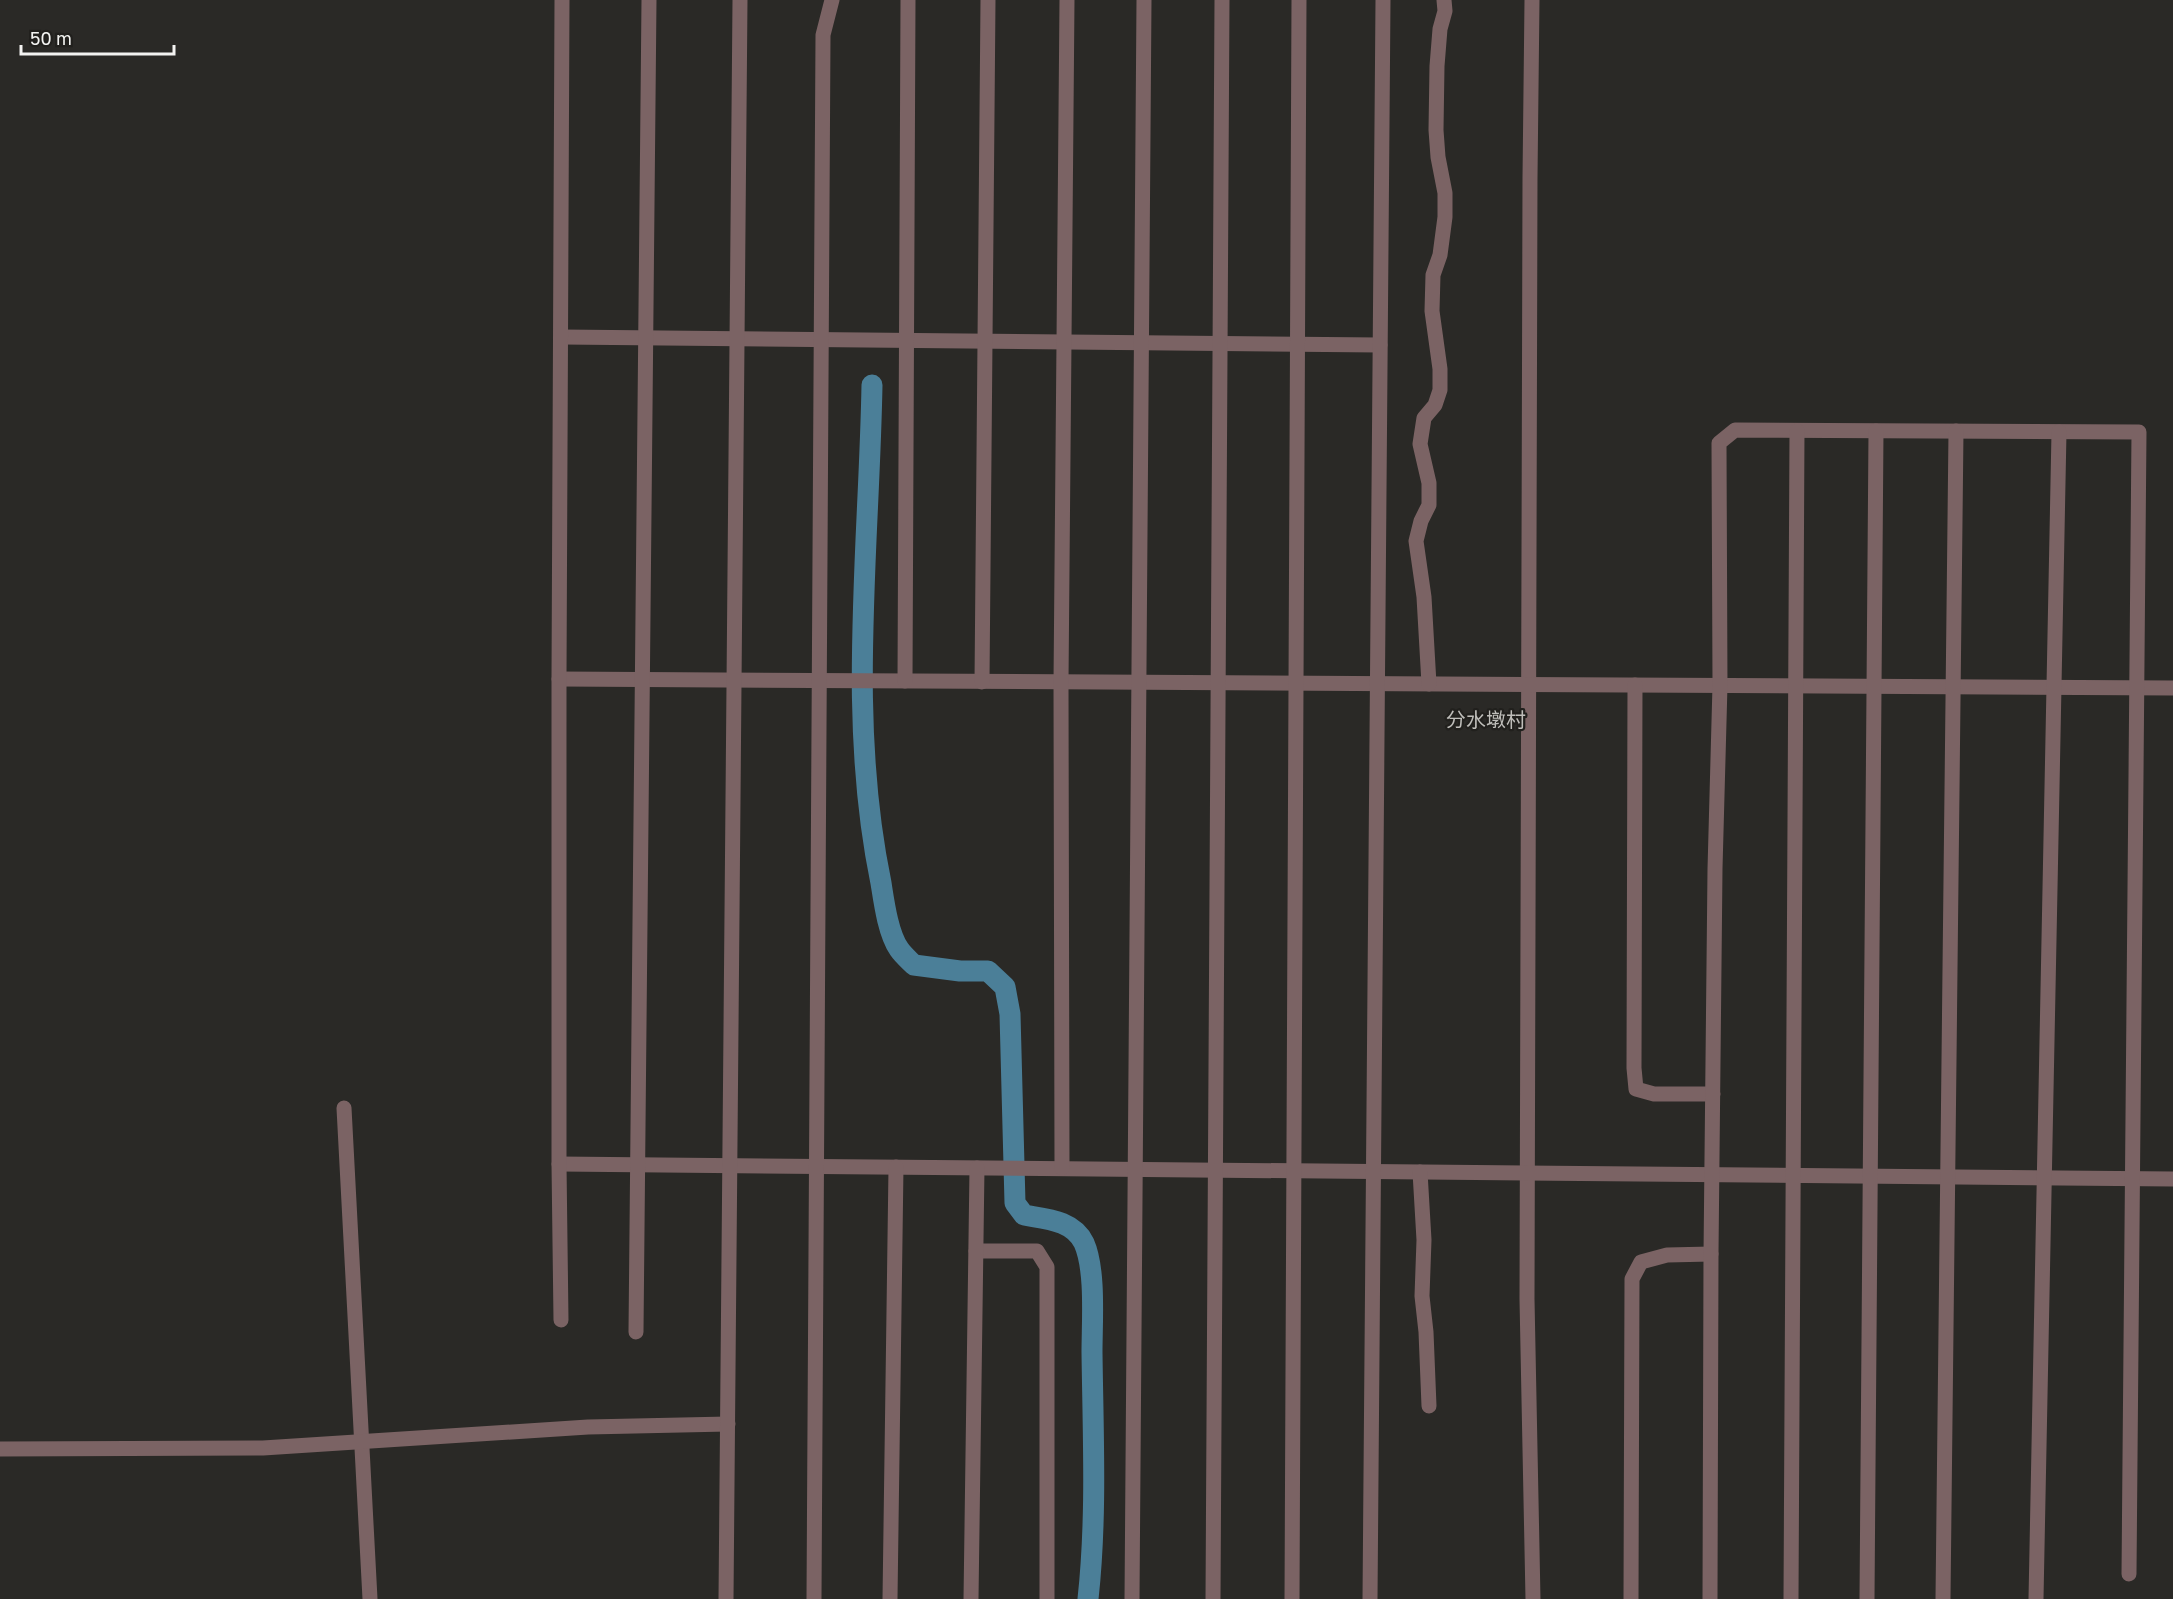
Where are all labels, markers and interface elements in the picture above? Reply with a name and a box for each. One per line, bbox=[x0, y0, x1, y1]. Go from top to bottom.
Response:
scale bar bbox=[21, 18, 174, 56]
text: 50 m bbox=[30, 27, 72, 49]
district label: 分水墩村 bbox=[1446, 707, 1526, 731]

